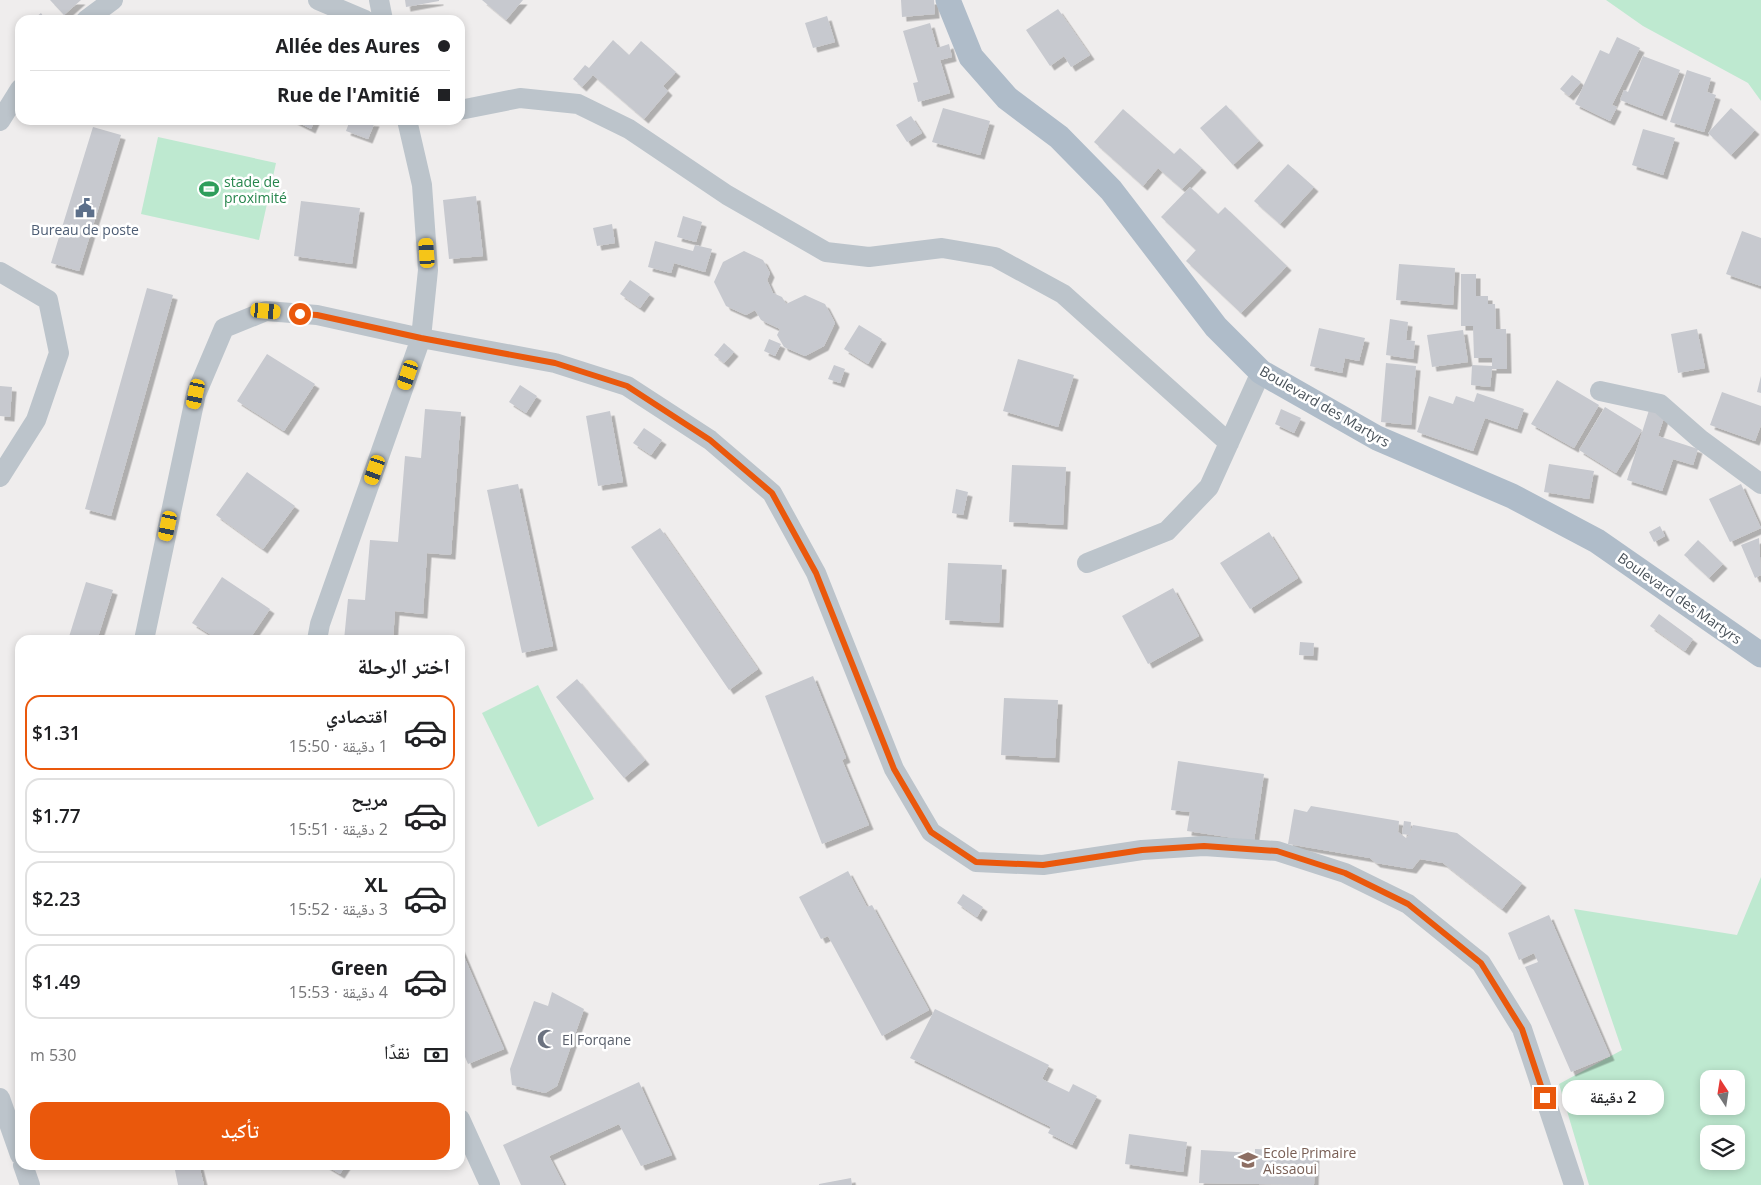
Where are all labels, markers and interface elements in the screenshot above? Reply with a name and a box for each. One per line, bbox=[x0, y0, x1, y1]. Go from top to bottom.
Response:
text: Allée des Aures bbox=[275, 33, 420, 59]
text: Rue de l'Amitié bbox=[277, 82, 420, 108]
place label: stade de proximité bbox=[224, 172, 287, 207]
sports icon: stade de proximité bbox=[198, 178, 220, 200]
public building icon: Bureau de poste bbox=[74, 197, 96, 219]
place label: Bureau de poste bbox=[31, 220, 139, 239]
car bbox=[418, 238, 435, 268]
car bbox=[250, 302, 281, 320]
route start bbox=[289, 303, 311, 325]
car bbox=[396, 358, 419, 392]
street label: Boulevard des Martyrs bbox=[1256, 361, 1394, 451]
car bbox=[185, 378, 206, 410]
car bbox=[363, 453, 386, 487]
car bbox=[157, 510, 178, 542]
street label: Boulevard des Martyrs bbox=[1614, 548, 1746, 648]
text: اختر الرحلة bbox=[358, 650, 450, 680]
text: اقتصادي bbox=[326, 703, 388, 729]
icon: car bbox=[403, 710, 448, 755]
text: $1.31 bbox=[32, 720, 81, 746]
text: 1 دقيقة · 15:50 bbox=[289, 735, 388, 757]
text: مريح bbox=[351, 786, 388, 812]
icon: car bbox=[403, 793, 448, 838]
text: $1.77 bbox=[32, 803, 81, 829]
text: 2 دقيقة · 15:51 bbox=[289, 818, 388, 840]
text: XL bbox=[365, 872, 388, 898]
icon: car bbox=[403, 876, 448, 921]
text: $2.23 bbox=[32, 886, 81, 912]
text: 3 دقيقة · 15:52 bbox=[289, 898, 388, 920]
text: Green bbox=[331, 955, 388, 981]
icon: car bbox=[403, 959, 448, 1004]
text: $1.49 bbox=[32, 969, 81, 995]
text: 4 دقيقة · 15:53 bbox=[289, 981, 388, 1003]
mosque icon: El Forqane bbox=[536, 1028, 558, 1050]
place label: El Forqane bbox=[562, 1030, 631, 1049]
text: نقدًا bbox=[384, 1039, 410, 1065]
icon: cash bbox=[422, 1041, 450, 1069]
text: 530 m bbox=[30, 1044, 76, 1066]
north arrow bbox=[1700, 1070, 1745, 1115]
map controls bbox=[1700, 1070, 1745, 1170]
callout: 2 دقيقة bbox=[1562, 1080, 1665, 1116]
text: 2 دقيقة bbox=[1590, 1086, 1636, 1108]
route end bbox=[1534, 1087, 1556, 1109]
button: تأكيد bbox=[30, 1102, 450, 1160]
button: layers bbox=[1700, 1125, 1745, 1170]
place label: Ecole Primaire Aissaoui bbox=[1263, 1143, 1357, 1178]
school or university icon: Ecole Primaire Aissaoui bbox=[1237, 1149, 1259, 1171]

